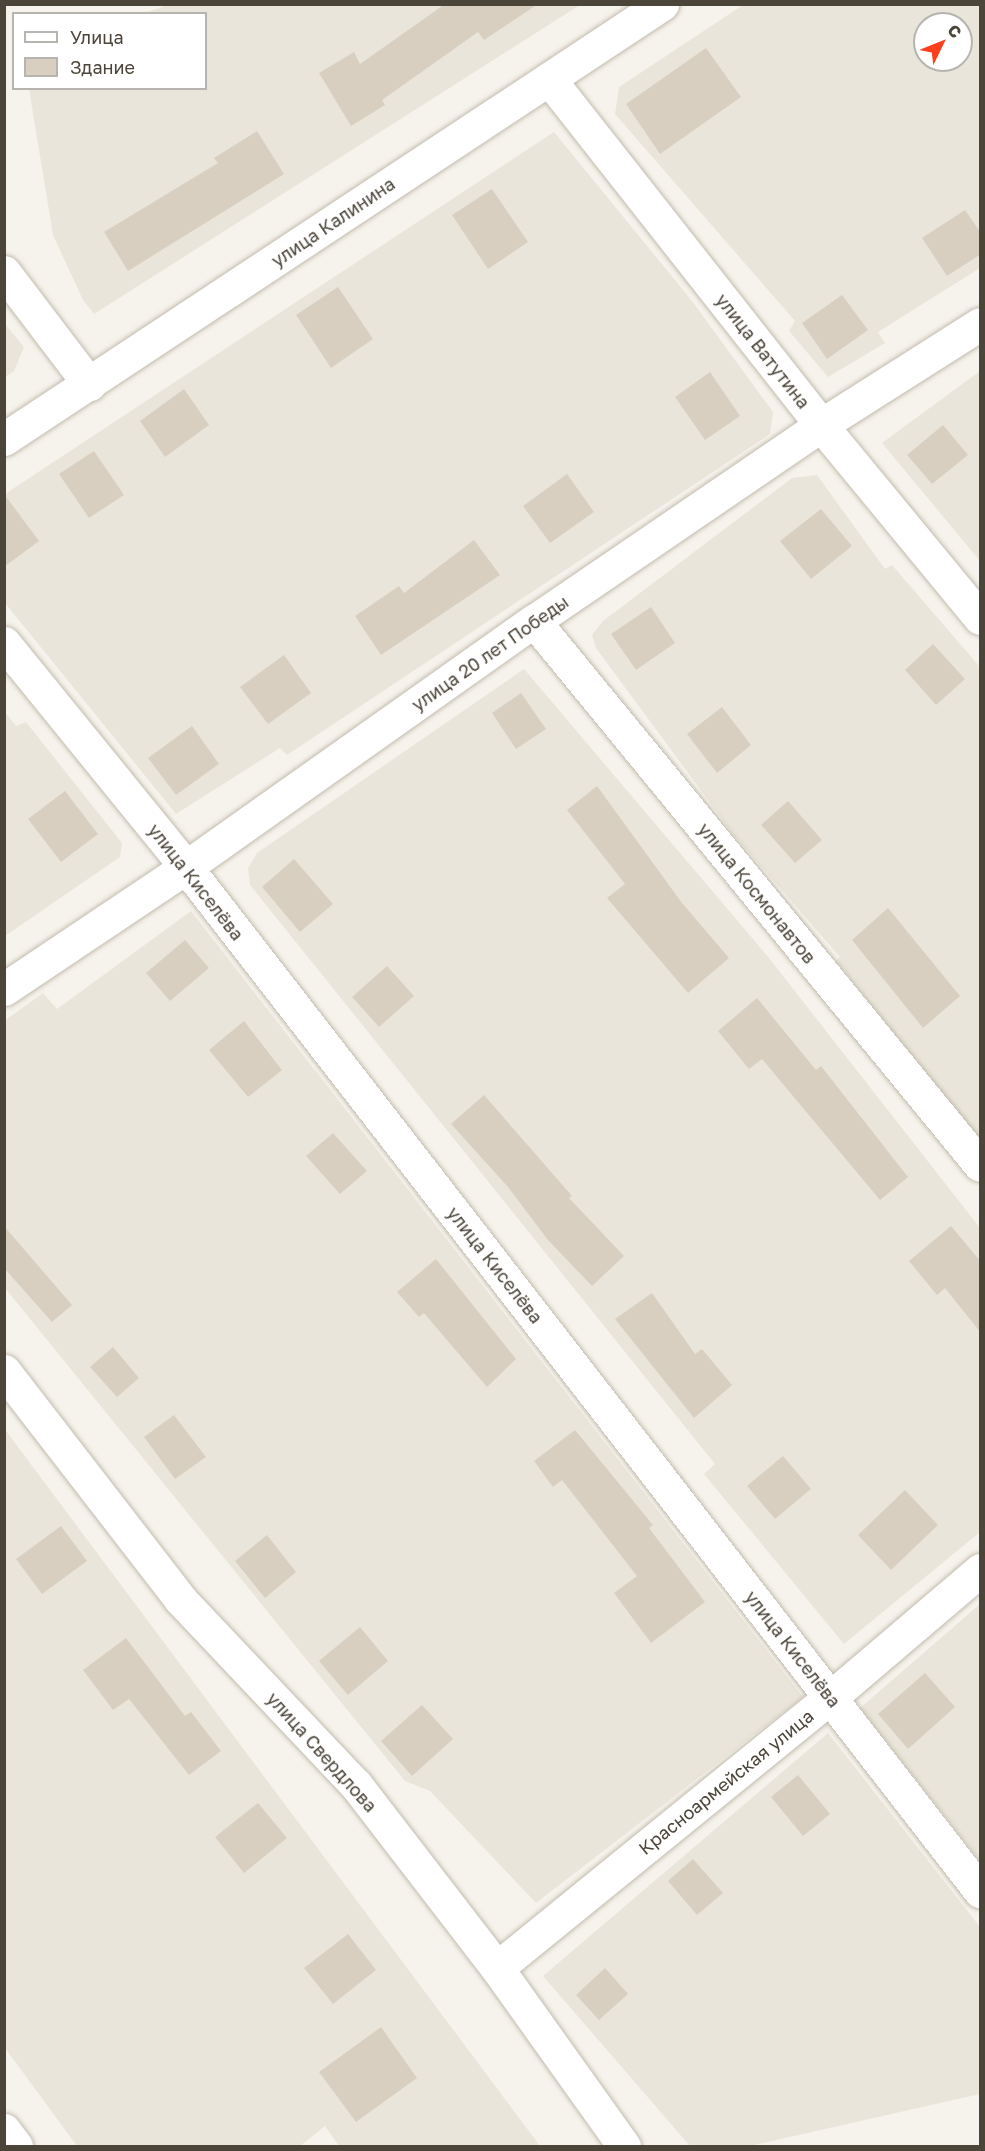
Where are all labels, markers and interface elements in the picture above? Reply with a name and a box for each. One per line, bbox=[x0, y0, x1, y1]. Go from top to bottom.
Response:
legend bbox=[12, 12, 207, 90]
north arrow bbox=[913, 12, 973, 72]
text: С bbox=[944, 20, 966, 42]
text: Улица bbox=[70, 26, 124, 48]
text: Здание bbox=[70, 56, 135, 78]
street label: улица Калинина bbox=[267, 173, 399, 271]
street label: улица Ватутина bbox=[711, 289, 815, 413]
street label: улица 20 лет Победы bbox=[407, 591, 573, 715]
street label: улица Космонавтов bbox=[694, 818, 820, 968]
street label: улица Киселёва bbox=[144, 819, 248, 945]
street label: улица Киселёва bbox=[443, 1202, 547, 1328]
street label: улица Киселёва bbox=[741, 1586, 845, 1712]
street label: улица Свердлова bbox=[262, 1688, 382, 1816]
street label: Красноармейская улица bbox=[634, 1705, 818, 1859]

